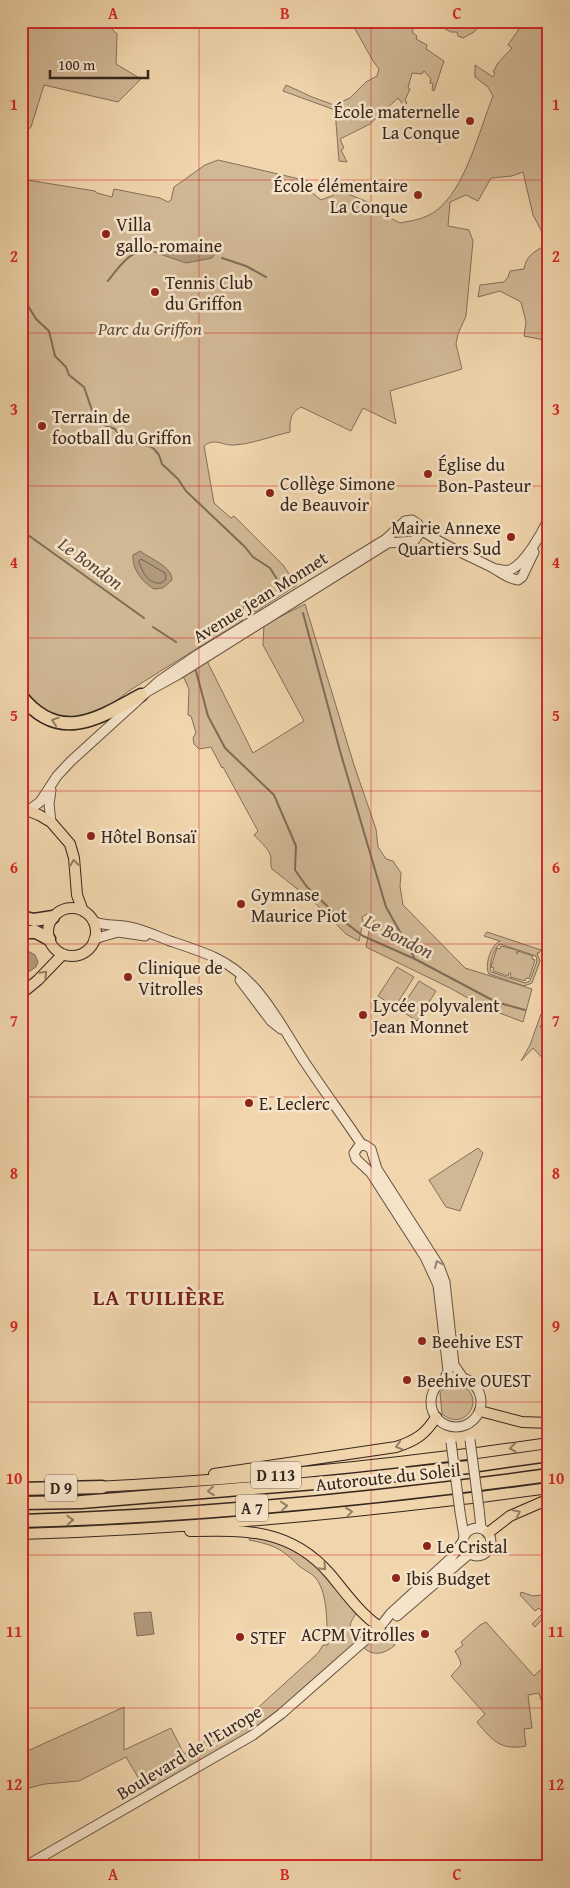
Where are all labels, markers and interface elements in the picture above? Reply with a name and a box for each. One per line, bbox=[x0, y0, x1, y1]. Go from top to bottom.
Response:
text: A bbox=[108, 1, 119, 25]
text: B bbox=[280, 1, 290, 25]
text: C bbox=[452, 1, 462, 25]
scale bar bbox=[50, 48, 148, 80]
text: 100 m bbox=[58, 54, 96, 75]
text: 1 bbox=[10, 92, 18, 116]
text: 1 bbox=[552, 92, 560, 116]
place label: École maternelle La Conque bbox=[334, 98, 460, 146]
marker: École maternelle La Conque bbox=[464, 115, 476, 127]
place label: École élémentaire La Conque bbox=[274, 172, 408, 220]
marker: École élémentaire La Conque bbox=[412, 189, 424, 201]
place label: Villa gallo-romaine bbox=[116, 211, 222, 259]
marker: Villa gallo-romaine bbox=[100, 228, 112, 240]
text: 2 bbox=[10, 244, 18, 268]
text: 2 bbox=[552, 244, 560, 268]
place label: Tennis Club du Griffon bbox=[165, 269, 253, 317]
marker: Tennis Club du Griffon bbox=[149, 286, 161, 298]
park label: Parc du Griffon bbox=[97, 315, 202, 342]
text: 3 bbox=[10, 397, 18, 421]
text: 3 bbox=[552, 397, 560, 421]
place label: Terrain de football du Griffon bbox=[52, 403, 192, 451]
marker: Terrain de football du Griffon bbox=[36, 420, 48, 432]
place label: Église du Bon-Pasteur bbox=[438, 451, 532, 499]
marker: Église du Bon-Pasteur bbox=[422, 468, 434, 480]
place label: Collège Simone de Beauvoir bbox=[280, 470, 395, 518]
marker: Collège Simone de Beauvoir bbox=[264, 487, 276, 499]
place label: Mairie Annexe Quartiers Sud bbox=[391, 514, 501, 562]
water label: Le Bondon bbox=[52, 529, 130, 596]
marker: Mairie Annexe Quartiers Sud bbox=[505, 531, 517, 543]
street label: Avenue Jean Monnet bbox=[187, 544, 333, 650]
text: 4 bbox=[10, 550, 18, 574]
text: 4 bbox=[552, 550, 560, 574]
text: 5 bbox=[10, 703, 18, 727]
text: 5 bbox=[552, 703, 560, 727]
one-way arrow bbox=[52, 716, 60, 726]
place label: Hôtel Bonsaï bbox=[101, 823, 197, 850]
marker: Hôtel Bonsaï bbox=[85, 830, 97, 842]
text: 6 bbox=[10, 855, 18, 879]
text: 6 bbox=[552, 855, 560, 879]
one-way arrow bbox=[69, 859, 80, 867]
place label: Gymnase Maurice Piot bbox=[251, 881, 348, 929]
marker: Gymnase Maurice Piot bbox=[235, 898, 247, 910]
water label: Le Bondon bbox=[359, 906, 439, 966]
place label: Clinique de Vitrolles bbox=[138, 954, 223, 1002]
one-way arrow bbox=[39, 971, 48, 980]
marker: Clinique de Vitrolles bbox=[122, 971, 134, 983]
place label: Lycée polyvalent Jean Monnet bbox=[371, 992, 500, 1040]
text: 7 bbox=[10, 1008, 18, 1032]
text: 7 bbox=[552, 1008, 560, 1032]
marker: Lycée polyvalent Jean Monnet bbox=[357, 1009, 369, 1021]
place label: E. Leclerc bbox=[259, 1090, 330, 1117]
marker: E. Leclerc bbox=[243, 1097, 255, 1109]
text: 8 bbox=[10, 1161, 18, 1185]
text: 8 bbox=[552, 1161, 560, 1185]
one-way arrow bbox=[434, 1260, 444, 1269]
district label: LA TUILIÈRE bbox=[93, 1281, 225, 1313]
text: 9 bbox=[10, 1314, 18, 1338]
text: 9 bbox=[552, 1314, 560, 1338]
place label: Beehive EST bbox=[432, 1328, 523, 1355]
marker: Beehive EST bbox=[416, 1335, 428, 1347]
place label: Beehive OUEST bbox=[417, 1367, 531, 1394]
marker: Beehive OUEST bbox=[401, 1374, 413, 1386]
one-way arrow bbox=[395, 1440, 404, 1450]
one-way arrow bbox=[508, 1442, 516, 1453]
street label: Autoroute du Soleil bbox=[314, 1456, 462, 1498]
road number: D 113 bbox=[251, 1462, 301, 1488]
text: 10 bbox=[6, 1466, 22, 1490]
text: 10 bbox=[548, 1466, 564, 1490]
road number: D 9 bbox=[45, 1475, 77, 1502]
one-way arrow bbox=[206, 1486, 214, 1497]
road number: A 7 bbox=[236, 1495, 268, 1522]
one-way arrow bbox=[281, 1500, 289, 1511]
one-way arrow bbox=[346, 1507, 354, 1518]
one-way arrow bbox=[511, 1509, 520, 1519]
one-way arrow bbox=[66, 1514, 74, 1525]
place label: Le Cristal bbox=[437, 1533, 508, 1560]
marker: Le Cristal bbox=[421, 1540, 433, 1552]
one-way arrow bbox=[317, 1561, 326, 1570]
place label: Ibis Budget bbox=[406, 1565, 491, 1592]
marker: Ibis Budget bbox=[390, 1572, 402, 1584]
text: 11 bbox=[6, 1619, 22, 1643]
text: 11 bbox=[548, 1619, 564, 1643]
place label: ACPM Vitrolles bbox=[301, 1621, 415, 1648]
place label: STEF bbox=[250, 1624, 287, 1651]
marker: ACPM Vitrolles bbox=[419, 1628, 431, 1640]
marker: STEF bbox=[234, 1631, 246, 1643]
street label: Boulevard de l'Europe bbox=[111, 1698, 267, 1806]
text: 12 bbox=[6, 1772, 22, 1796]
text: 12 bbox=[548, 1772, 564, 1796]
text: A bbox=[108, 1862, 119, 1886]
text: B bbox=[280, 1862, 290, 1886]
text: C bbox=[452, 1862, 462, 1886]

